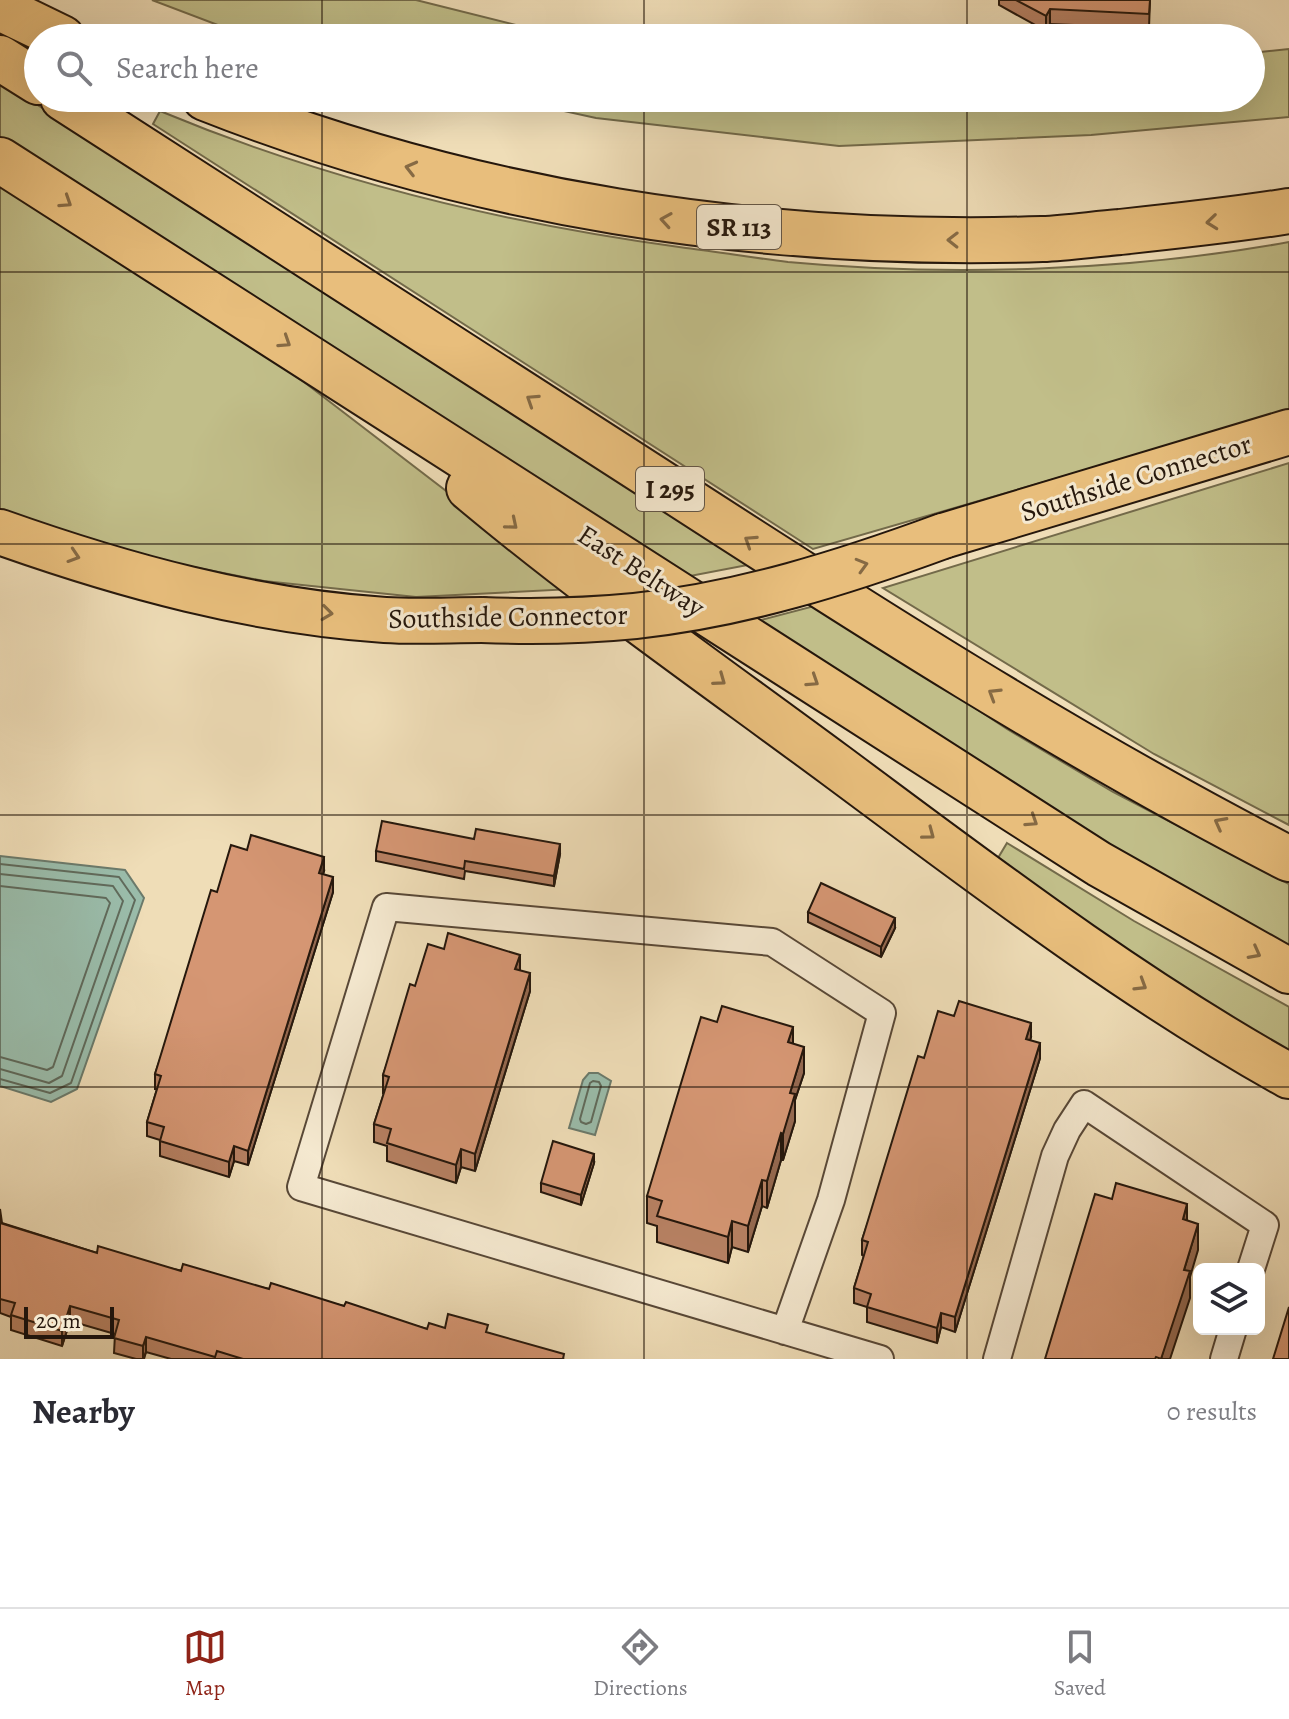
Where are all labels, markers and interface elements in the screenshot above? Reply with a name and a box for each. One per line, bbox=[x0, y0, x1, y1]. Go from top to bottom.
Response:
search box bbox=[24, 24, 1265, 112]
icon: search bbox=[52, 46, 96, 90]
text: Search here bbox=[116, 48, 259, 88]
one-way arrow bbox=[404, 160, 418, 177]
one-way arrow bbox=[57, 192, 71, 207]
road number: SR 113 bbox=[697, 205, 781, 249]
one-way arrow bbox=[659, 212, 672, 229]
one-way arrow bbox=[1205, 214, 1218, 231]
one-way arrow bbox=[946, 231, 959, 249]
one-way arrow bbox=[276, 332, 291, 347]
one-way arrow bbox=[526, 394, 541, 409]
street label: Southside Connector bbox=[1016, 425, 1256, 531]
road number: I 295 bbox=[636, 467, 704, 511]
one-way arrow bbox=[502, 514, 517, 529]
street label: East Beltway bbox=[570, 516, 712, 627]
one-way arrow bbox=[745, 535, 759, 550]
one-way arrow bbox=[67, 547, 80, 563]
one-way arrow bbox=[854, 557, 868, 574]
street label: Southside Connector bbox=[388, 596, 628, 638]
one-way arrow bbox=[321, 604, 334, 621]
one-way arrow bbox=[711, 670, 725, 685]
one-way arrow bbox=[804, 671, 818, 686]
one-way arrow bbox=[988, 689, 1003, 704]
one-way arrow bbox=[1023, 811, 1037, 826]
one-way arrow bbox=[1213, 817, 1228, 832]
one-way arrow bbox=[920, 825, 934, 839]
one-way arrow bbox=[1247, 944, 1262, 959]
one-way arrow bbox=[1132, 975, 1147, 990]
map controls bbox=[1193, 1263, 1265, 1335]
button: layers bbox=[1193, 1263, 1265, 1335]
scale bar bbox=[24, 1303, 114, 1339]
text: 20 m bbox=[36, 1306, 81, 1336]
text: Nearby bbox=[32, 1388, 135, 1435]
text: 0 results bbox=[1167, 1394, 1257, 1429]
tab: Map bbox=[183, 1625, 227, 1703]
tab: Directions bbox=[593, 1625, 688, 1703]
tab: Saved bbox=[1054, 1625, 1106, 1703]

